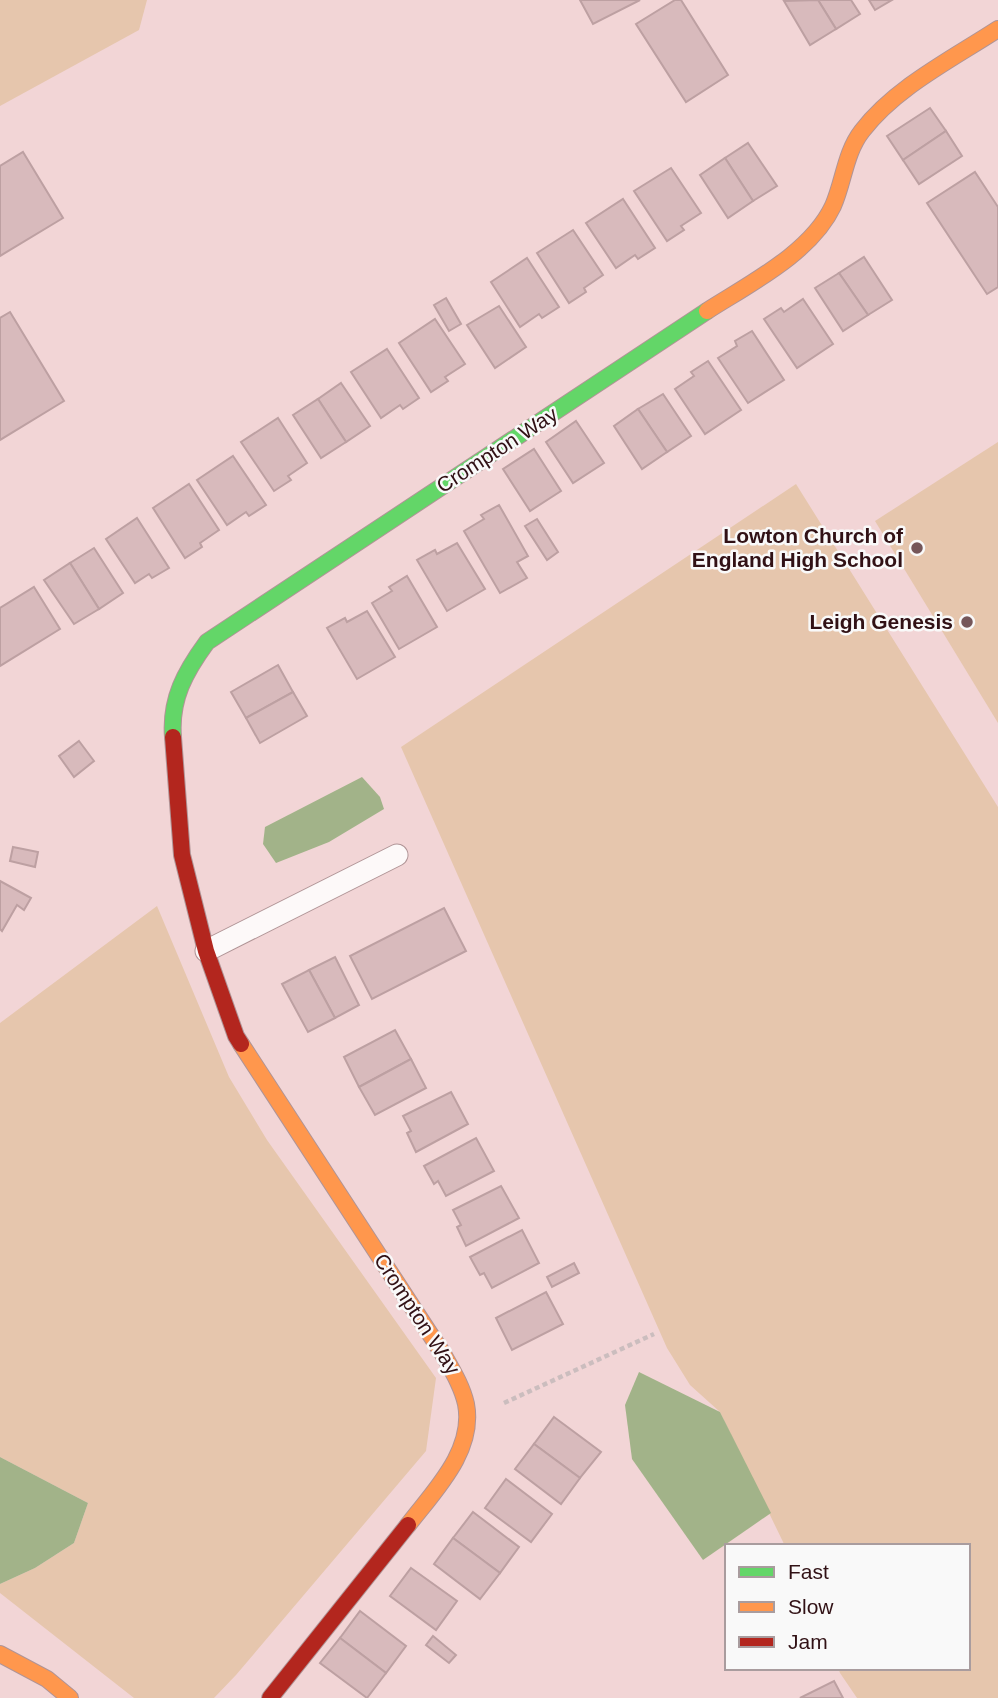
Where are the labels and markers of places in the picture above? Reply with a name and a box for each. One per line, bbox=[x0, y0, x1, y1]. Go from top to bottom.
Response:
place label: Lowton Church of England High School bbox=[692, 524, 904, 571]
marker: Lowton Church of England High School bbox=[909, 540, 925, 556]
place label: Leigh Genesis bbox=[809, 610, 953, 633]
marker: Leigh Genesis bbox=[959, 614, 975, 630]

